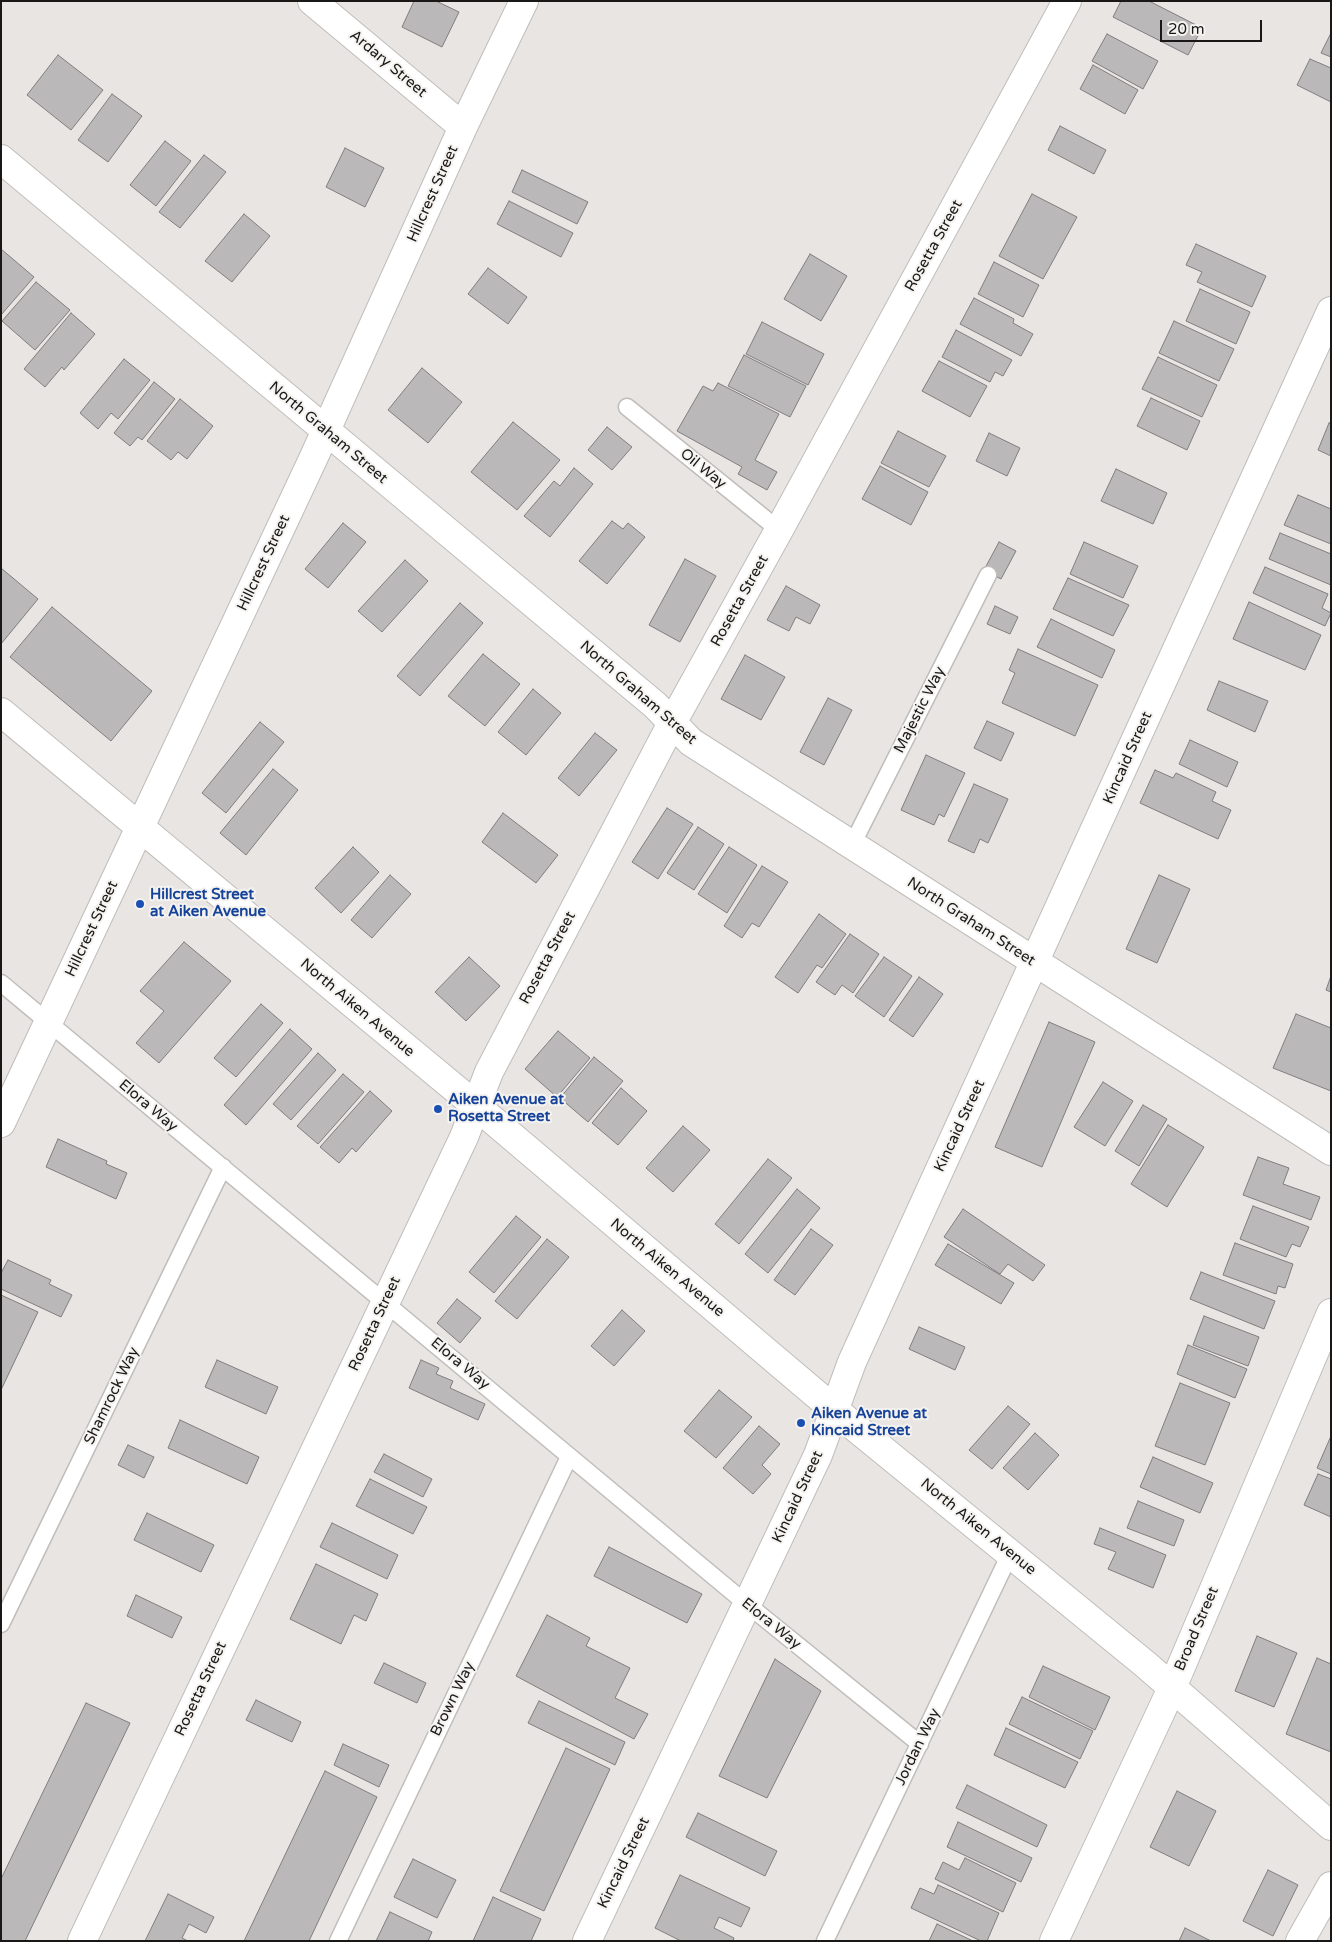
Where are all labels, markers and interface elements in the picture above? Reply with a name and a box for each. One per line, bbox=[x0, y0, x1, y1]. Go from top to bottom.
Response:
scale bar bbox=[1162, 10, 1264, 42]
text: 20 m bbox=[1168, 20, 1205, 38]
street label: Ardary Street bbox=[346, 27, 430, 101]
street label: Hillcrest Street bbox=[404, 143, 462, 245]
street label: Rosetta Street bbox=[901, 197, 967, 295]
street label: North Graham Street bbox=[265, 378, 391, 488]
street label: Oil Way bbox=[676, 445, 730, 493]
street label: Hillcrest Street bbox=[234, 512, 294, 614]
street label: Rosetta Street bbox=[707, 552, 773, 650]
street label: North Graham Street bbox=[576, 637, 700, 749]
street label: Majestic Way bbox=[890, 664, 950, 756]
street label: Kincaid Street bbox=[1100, 709, 1156, 807]
street label: North Graham Street bbox=[904, 874, 1038, 970]
street label: Hillcrest Street bbox=[62, 878, 122, 980]
place label: Hillcrest Street at Aiken Avenue bbox=[150, 886, 266, 921]
marker: Hillcrest Street at Aiken Avenue bbox=[134, 898, 146, 910]
street label: Rosetta Street bbox=[516, 909, 580, 1007]
street label: North Aiken Avenue bbox=[296, 955, 418, 1061]
street label: Elora Way bbox=[115, 1076, 181, 1136]
street label: Kincaid Street bbox=[931, 1077, 989, 1175]
place label: Aiken Avenue at Rosetta Street bbox=[448, 1091, 564, 1126]
marker: Aiken Avenue at Rosetta Street bbox=[432, 1103, 444, 1115]
street label: North Aiken Avenue bbox=[606, 1215, 728, 1321]
street label: Rosetta Street bbox=[345, 1274, 405, 1374]
street label: Elora Way bbox=[427, 1334, 493, 1394]
street label: Shamrock Way bbox=[81, 1344, 143, 1448]
place label: Aiken Avenue at Kincaid Street bbox=[811, 1405, 927, 1440]
marker: Aiken Avenue at Kincaid Street bbox=[795, 1417, 807, 1429]
street label: Kincaid Street bbox=[769, 1448, 827, 1546]
street label: North Aiken Avenue bbox=[917, 1475, 1039, 1579]
street label: Broad Street bbox=[1171, 1584, 1223, 1674]
street label: Elora Way bbox=[738, 1595, 804, 1653]
street label: Rosetta Street bbox=[171, 1639, 231, 1739]
street label: Brown Way bbox=[427, 1659, 479, 1739]
street label: Jordan Way bbox=[892, 1706, 944, 1788]
street label: Kincaid Street bbox=[594, 1814, 654, 1912]

